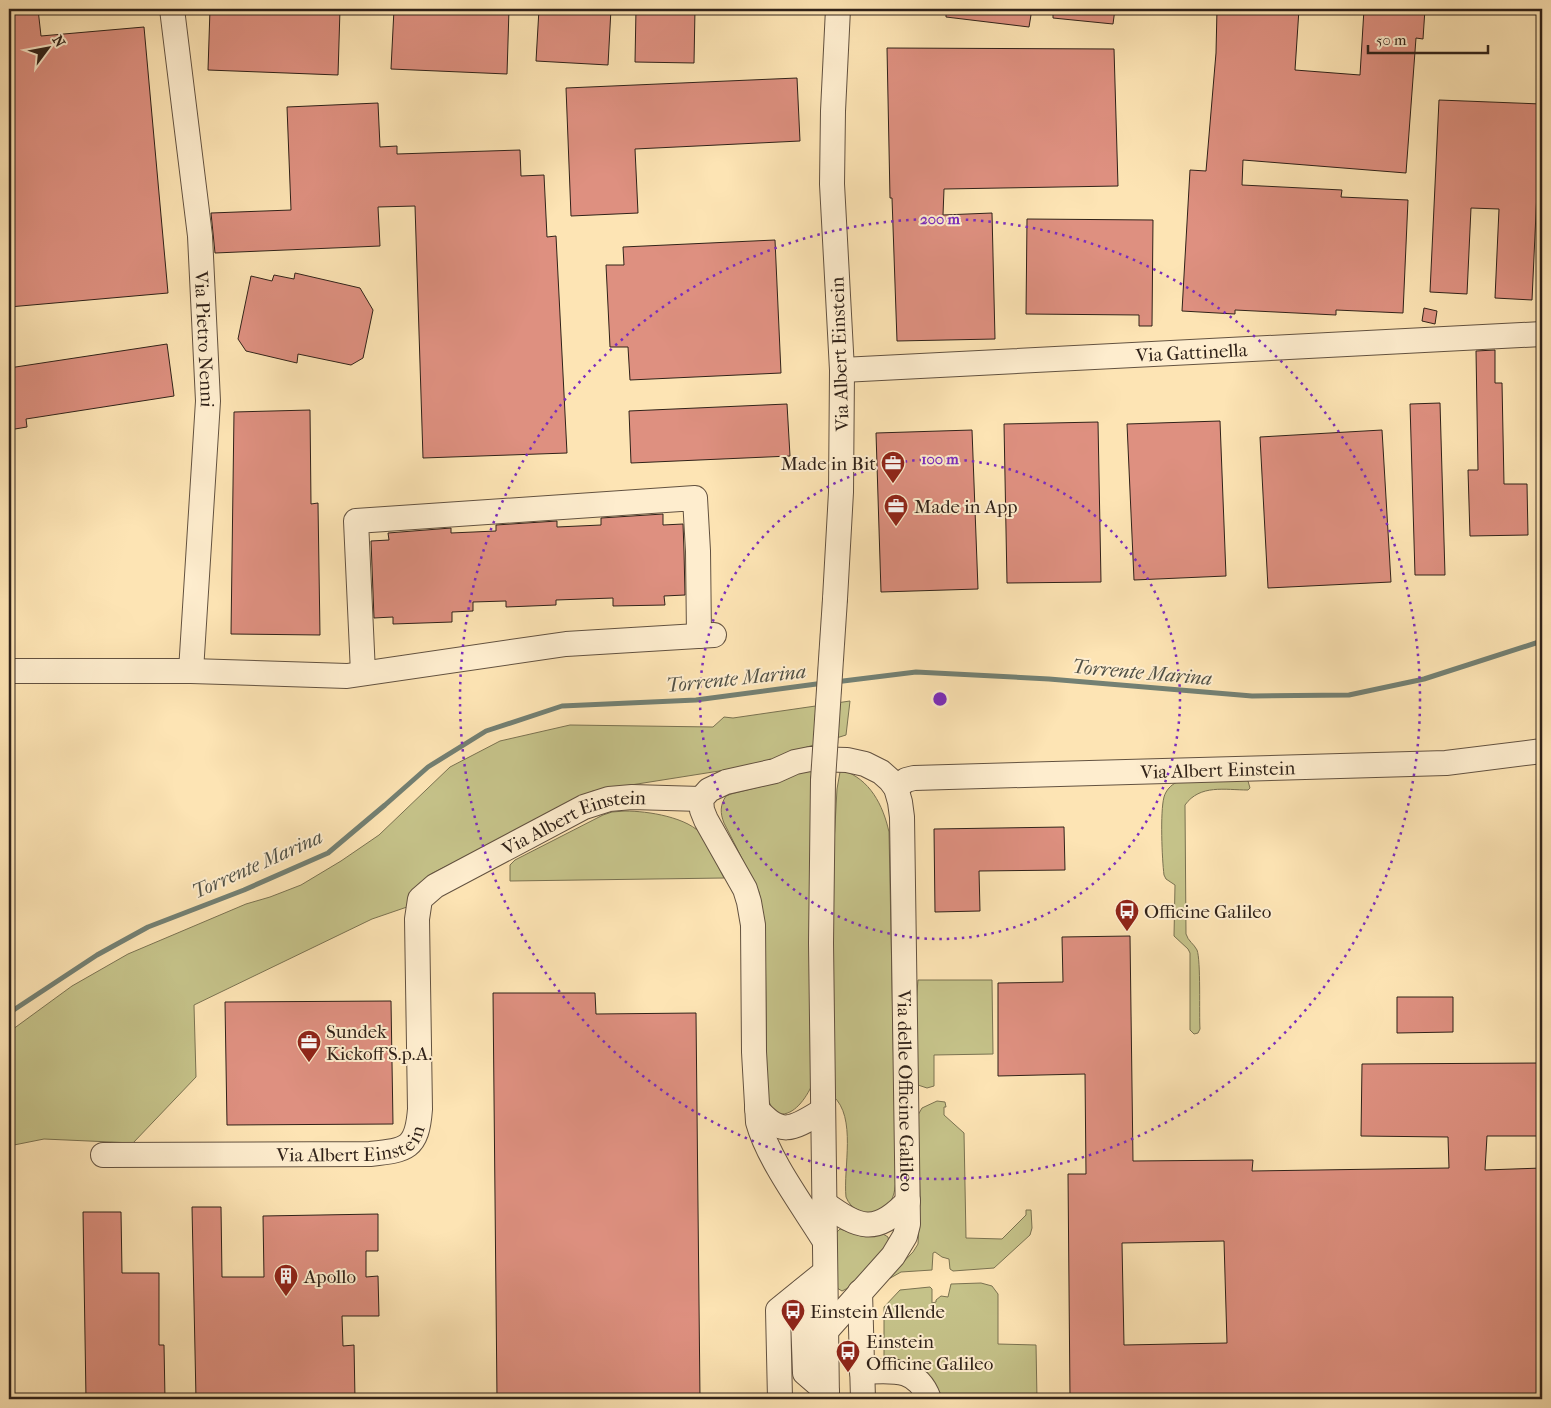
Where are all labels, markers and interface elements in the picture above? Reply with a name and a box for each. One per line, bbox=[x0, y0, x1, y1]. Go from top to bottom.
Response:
north arrow bbox=[22, 22, 72, 72]
scale bar bbox=[1368, 22, 1488, 54]
text: 50 m bbox=[1376, 31, 1407, 49]
text: N bbox=[49, 32, 69, 51]
text: 200 m bbox=[920, 210, 960, 228]
street label: Via Pietro Nenni bbox=[190, 269, 218, 409]
street label: Via Albert Einstein bbox=[826, 276, 854, 433]
street label: Via Gattinella bbox=[1134, 339, 1248, 367]
office icon: Made in Bit bbox=[880, 450, 906, 484]
text: 100 m bbox=[921, 450, 959, 468]
place label: Made in Bit bbox=[781, 453, 876, 475]
office icon: Made in App bbox=[883, 493, 909, 527]
place label: Made in App bbox=[914, 496, 1018, 518]
water label: Torrente Marina bbox=[1071, 655, 1213, 690]
water label: Torrente Marina bbox=[665, 660, 807, 697]
centre of rings bbox=[931, 690, 949, 708]
street label: Via Albert Einstein bbox=[1139, 757, 1296, 784]
street label: Via Albert Einstein bbox=[498, 787, 646, 861]
water label: Torrente Marina bbox=[188, 825, 326, 904]
bus stop icon: Officine Galileo bbox=[1114, 898, 1140, 932]
place label: Officine Galileo bbox=[1144, 901, 1272, 923]
street label: Via delle Officine Galileo bbox=[893, 989, 918, 1192]
place label: Sundek Kickoff S.p.A. bbox=[326, 1021, 432, 1065]
office icon: Sundek Kickoff S.p.A. bbox=[296, 1029, 322, 1063]
street label: Via Albert Einstein bbox=[276, 1123, 430, 1166]
building icon: Apollo bbox=[273, 1263, 299, 1297]
place label: Apollo bbox=[303, 1266, 356, 1288]
bus stop icon: Einstein Allende bbox=[780, 1298, 806, 1332]
place label: Einstein Allende bbox=[810, 1301, 945, 1323]
place label: Einstein Officine Galileo bbox=[866, 1331, 994, 1375]
bus stop icon: Einstein Officine Galileo bbox=[835, 1339, 861, 1373]

